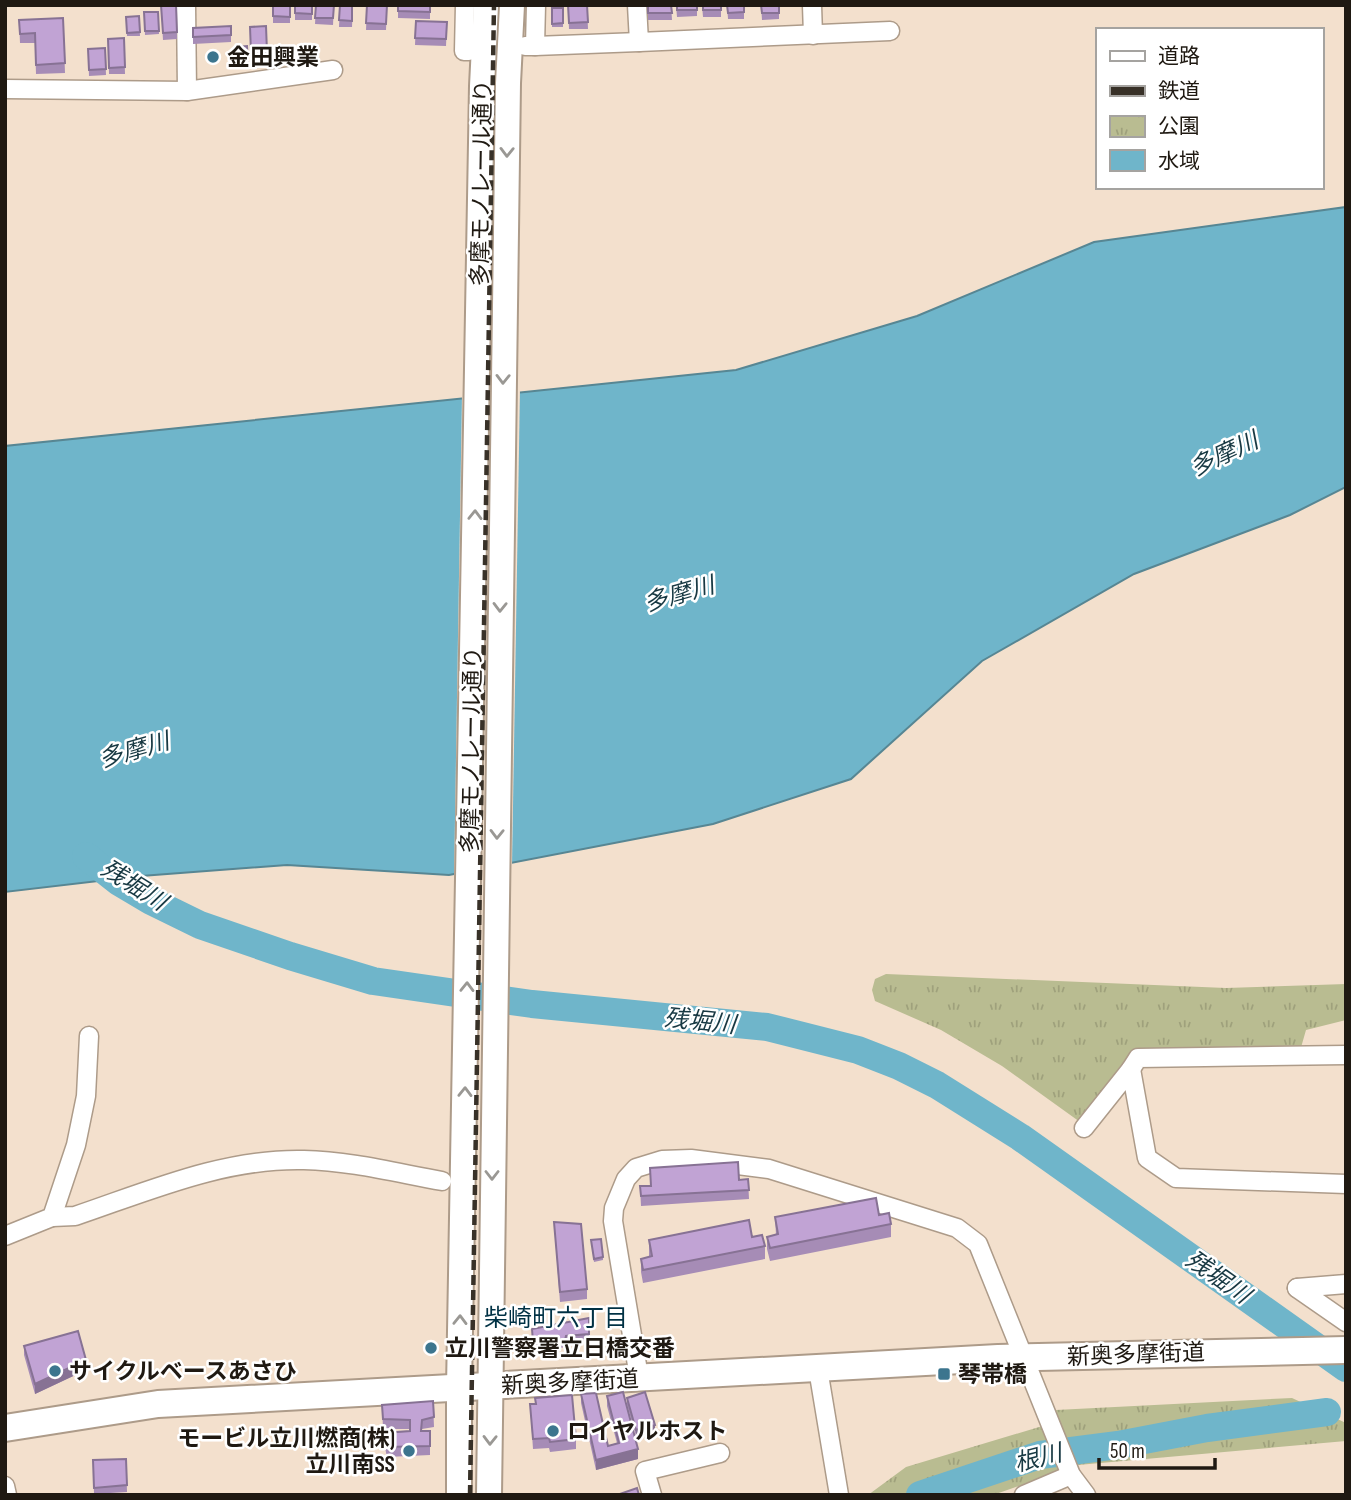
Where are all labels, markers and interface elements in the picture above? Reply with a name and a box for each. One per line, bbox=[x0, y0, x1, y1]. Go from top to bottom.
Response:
legend bbox=[1096, 28, 1323, 189]
place label: 金田興業 bbox=[227, 44, 319, 72]
text: 道路 bbox=[1158, 44, 1200, 69]
marker: 金田興業 bbox=[205, 49, 221, 65]
street label: 多摩モノレール通り bbox=[466, 79, 498, 287]
text: 鉄道 bbox=[1158, 79, 1200, 104]
text: 公園 bbox=[1158, 114, 1200, 139]
one-way arrow bbox=[499, 146, 514, 157]
text: 水域 bbox=[1158, 149, 1200, 174]
one-way arrow bbox=[495, 374, 511, 385]
water label: 多摩川 bbox=[1185, 425, 1266, 483]
one-way arrow bbox=[467, 509, 483, 519]
water label: 多摩川 bbox=[641, 570, 721, 618]
one-way arrow bbox=[492, 602, 508, 612]
street label: 多摩モノレール通り bbox=[456, 646, 488, 854]
water label: 多摩川 bbox=[96, 726, 176, 774]
one-way arrow bbox=[489, 829, 504, 840]
water label: 残堀川 bbox=[96, 854, 174, 918]
one-way arrow bbox=[459, 981, 475, 992]
water label: 残堀川 bbox=[663, 1003, 740, 1040]
one-way arrow bbox=[457, 1086, 473, 1097]
one-way arrow bbox=[484, 1171, 500, 1181]
water label: 残堀川 bbox=[1180, 1245, 1258, 1312]
district label: 柴崎町六丁目 bbox=[484, 1304, 628, 1333]
one-way arrow bbox=[452, 1314, 468, 1324]
place label: 立川警察署立日橋交番 bbox=[445, 1335, 675, 1363]
street label: 新奥多摩街道 bbox=[1067, 1339, 1205, 1371]
marker: 立川警察署立日橋交番 bbox=[423, 1340, 439, 1356]
place label: サイクルベースあさひ bbox=[69, 1358, 297, 1386]
place label: 琴帯橋 bbox=[958, 1361, 1027, 1389]
marker: サイクルベースあさひ bbox=[47, 1363, 63, 1379]
street label: 新奥多摩街道 bbox=[500, 1365, 640, 1401]
marker: 琴帯橋 bbox=[936, 1366, 952, 1382]
place label: ロイヤルホスト bbox=[567, 1418, 727, 1446]
marker: ロイヤルホスト bbox=[545, 1423, 561, 1439]
place label: モービル立川燃商(株) 立川南SS bbox=[177, 1425, 395, 1479]
scale bar bbox=[1099, 1426, 1214, 1470]
one-way arrow bbox=[482, 1436, 498, 1446]
water label: 根川 bbox=[1011, 1438, 1068, 1478]
text: 50 m bbox=[1110, 1439, 1145, 1464]
marker: モービル立川燃商(株) 立川南SS bbox=[401, 1443, 417, 1459]

